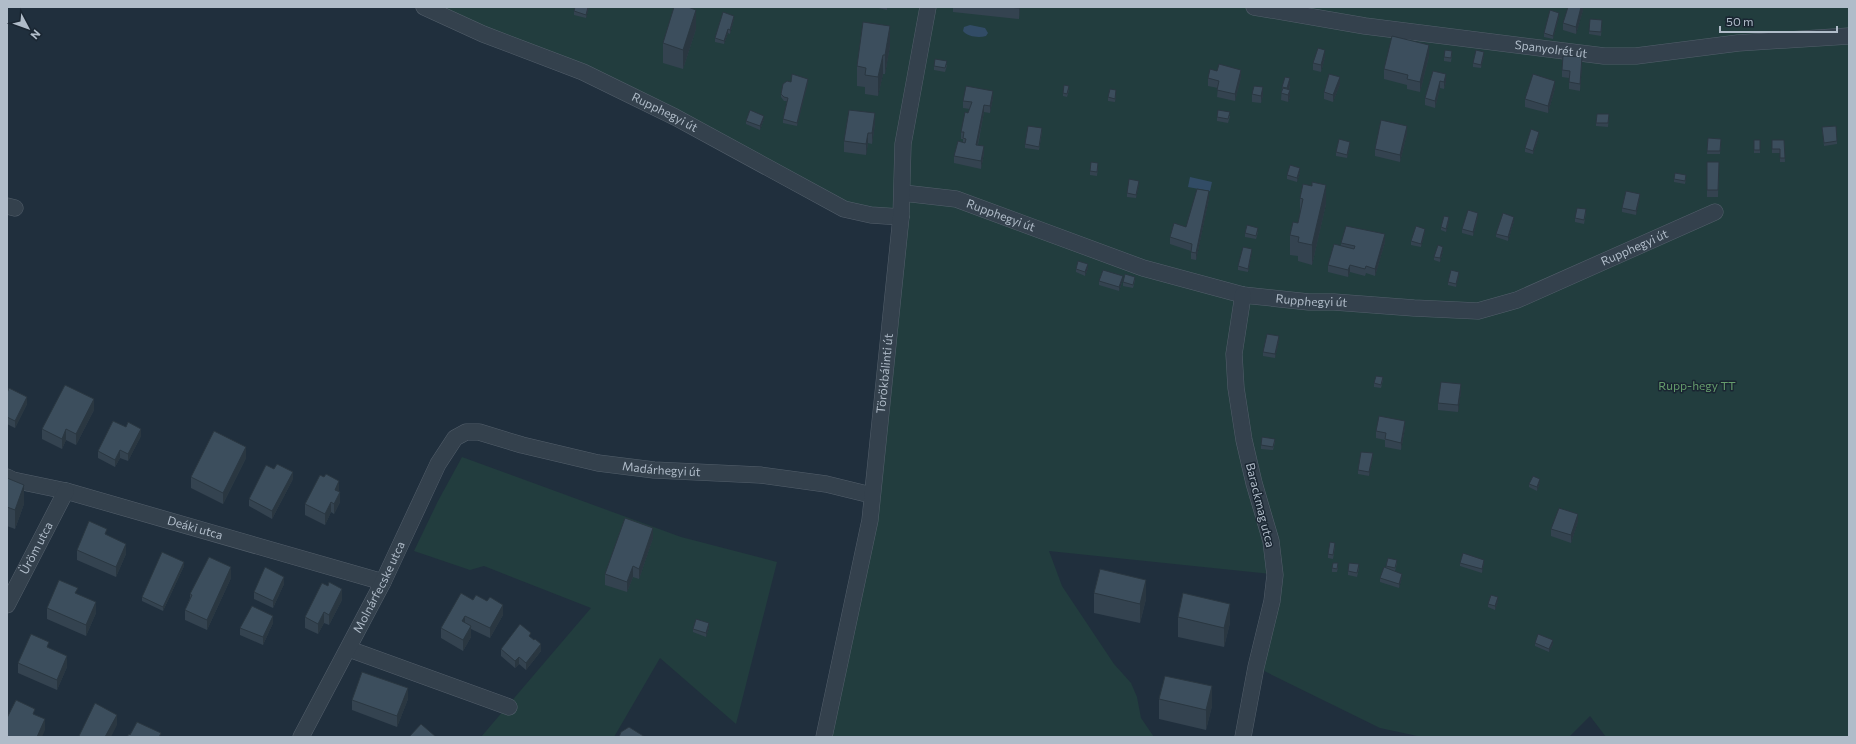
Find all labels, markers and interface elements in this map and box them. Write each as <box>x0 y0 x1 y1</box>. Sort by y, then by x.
north arrow <box>8 8 48 48</box>
scale bar <box>1720 8 1837 34</box>
text: 50 m <box>1726 14 1754 28</box>
text: N <box>28 28 44 42</box>
street label: Spanyolrét út <box>1514 37 1588 60</box>
street label: Rupphegyi út <box>630 89 701 134</box>
street label: Rupphegyi út <box>965 196 1037 234</box>
street label: Rupphegyi út <box>1598 226 1670 268</box>
street label: Rupphegyi út <box>1275 291 1348 309</box>
street label: Törökbálinti út <box>873 333 895 414</box>
park label: Rupp-hegy TT <box>1658 378 1736 392</box>
street label: Madárhegyi út <box>622 458 701 478</box>
street label: Barackmag utca <box>1244 461 1278 549</box>
street label: Deáki utca <box>166 512 225 542</box>
street label: Üröm utca <box>16 519 55 576</box>
street label: Molnárfecske utca <box>349 539 407 635</box>

